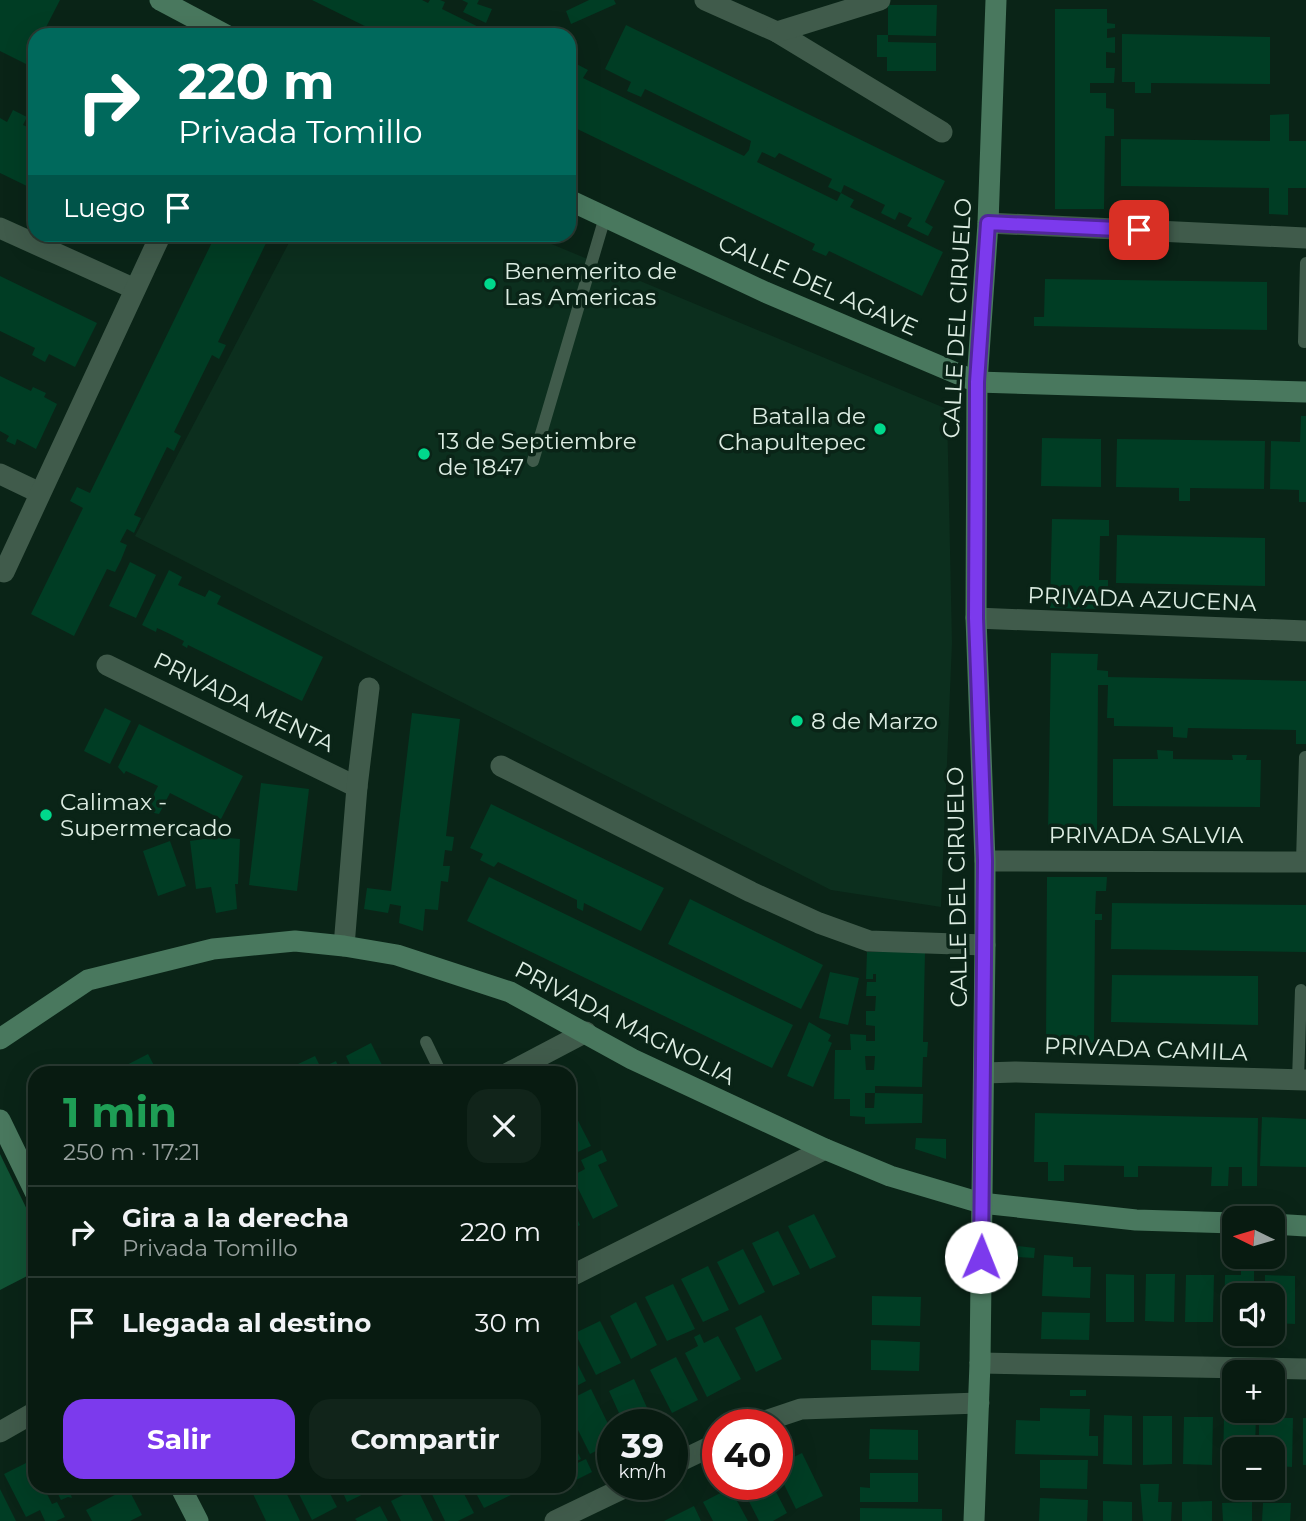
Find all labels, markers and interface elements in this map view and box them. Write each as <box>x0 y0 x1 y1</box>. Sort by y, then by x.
text: 220 m <box>178 52 334 111</box>
icon: right <box>63 56 154 147</box>
text: Privada Tomillo <box>178 112 423 151</box>
icon: arrive <box>159 189 197 227</box>
text: Luego <box>63 192 145 224</box>
street label: CALLE DEL CIRUELO <box>937 197 977 439</box>
pin <box>1109 200 1169 260</box>
icon: arrive <box>1120 211 1158 249</box>
street label: CALLE DEL AGAVE <box>714 228 922 342</box>
place label: Benemerito de Las Americas <box>504 257 677 311</box>
marker: Benemerito de Las Americas <box>482 276 498 292</box>
place label: Batalla de Chapultepec <box>718 402 866 456</box>
marker: Batalla de Chapultepec <box>872 421 888 437</box>
place label: 13 de Septiembre de 1847 <box>438 427 637 481</box>
marker: 13 de Septiembre de 1847 <box>416 446 432 462</box>
street label: PRIVADA AZUCENA <box>1027 581 1257 617</box>
street label: PRIVADA MENTA <box>149 646 339 758</box>
place label: 8 de Marzo <box>811 707 938 735</box>
marker: 8 de Marzo <box>789 713 805 729</box>
street label: CALLE DEL CIRUELO <box>941 766 973 1008</box>
place label: Calimax - Supermercado <box>60 788 232 842</box>
marker: Calimax - Supermercado <box>38 807 54 823</box>
street label: PRIVADA SALVIA <box>1049 821 1244 849</box>
street label: PRIVADA MAGNOLIA <box>510 955 740 1091</box>
street label: PRIVADA CAMILA <box>1044 1031 1249 1067</box>
text: 1 min <box>63 1086 177 1138</box>
button: close <box>467 1089 541 1163</box>
text: 250 m · 17:21 <box>63 1138 200 1166</box>
text: Gira a la derecha <box>122 1202 349 1234</box>
north arrow <box>1222 1206 1284 1269</box>
map controls <box>1222 1206 1285 1500</box>
icon: right <box>63 1213 101 1251</box>
text: 220 m <box>460 1216 541 1248</box>
position arrow <box>944 1220 1018 1294</box>
text: Privada Tomillo <box>122 1234 298 1262</box>
button: sound <box>1222 1283 1285 1346</box>
icon: arrive <box>63 1304 101 1342</box>
text: Llegada al destino <box>122 1307 371 1339</box>
text: 30 m <box>475 1307 541 1339</box>
button: + <box>1222 1360 1285 1423</box>
button: Salir <box>63 1399 295 1479</box>
button: Compartir <box>309 1399 541 1479</box>
speed limit sign: 40 <box>702 1409 793 1500</box>
text: 39 <box>621 1424 664 1467</box>
button: − <box>1222 1437 1285 1500</box>
text: km/h <box>618 1461 667 1483</box>

